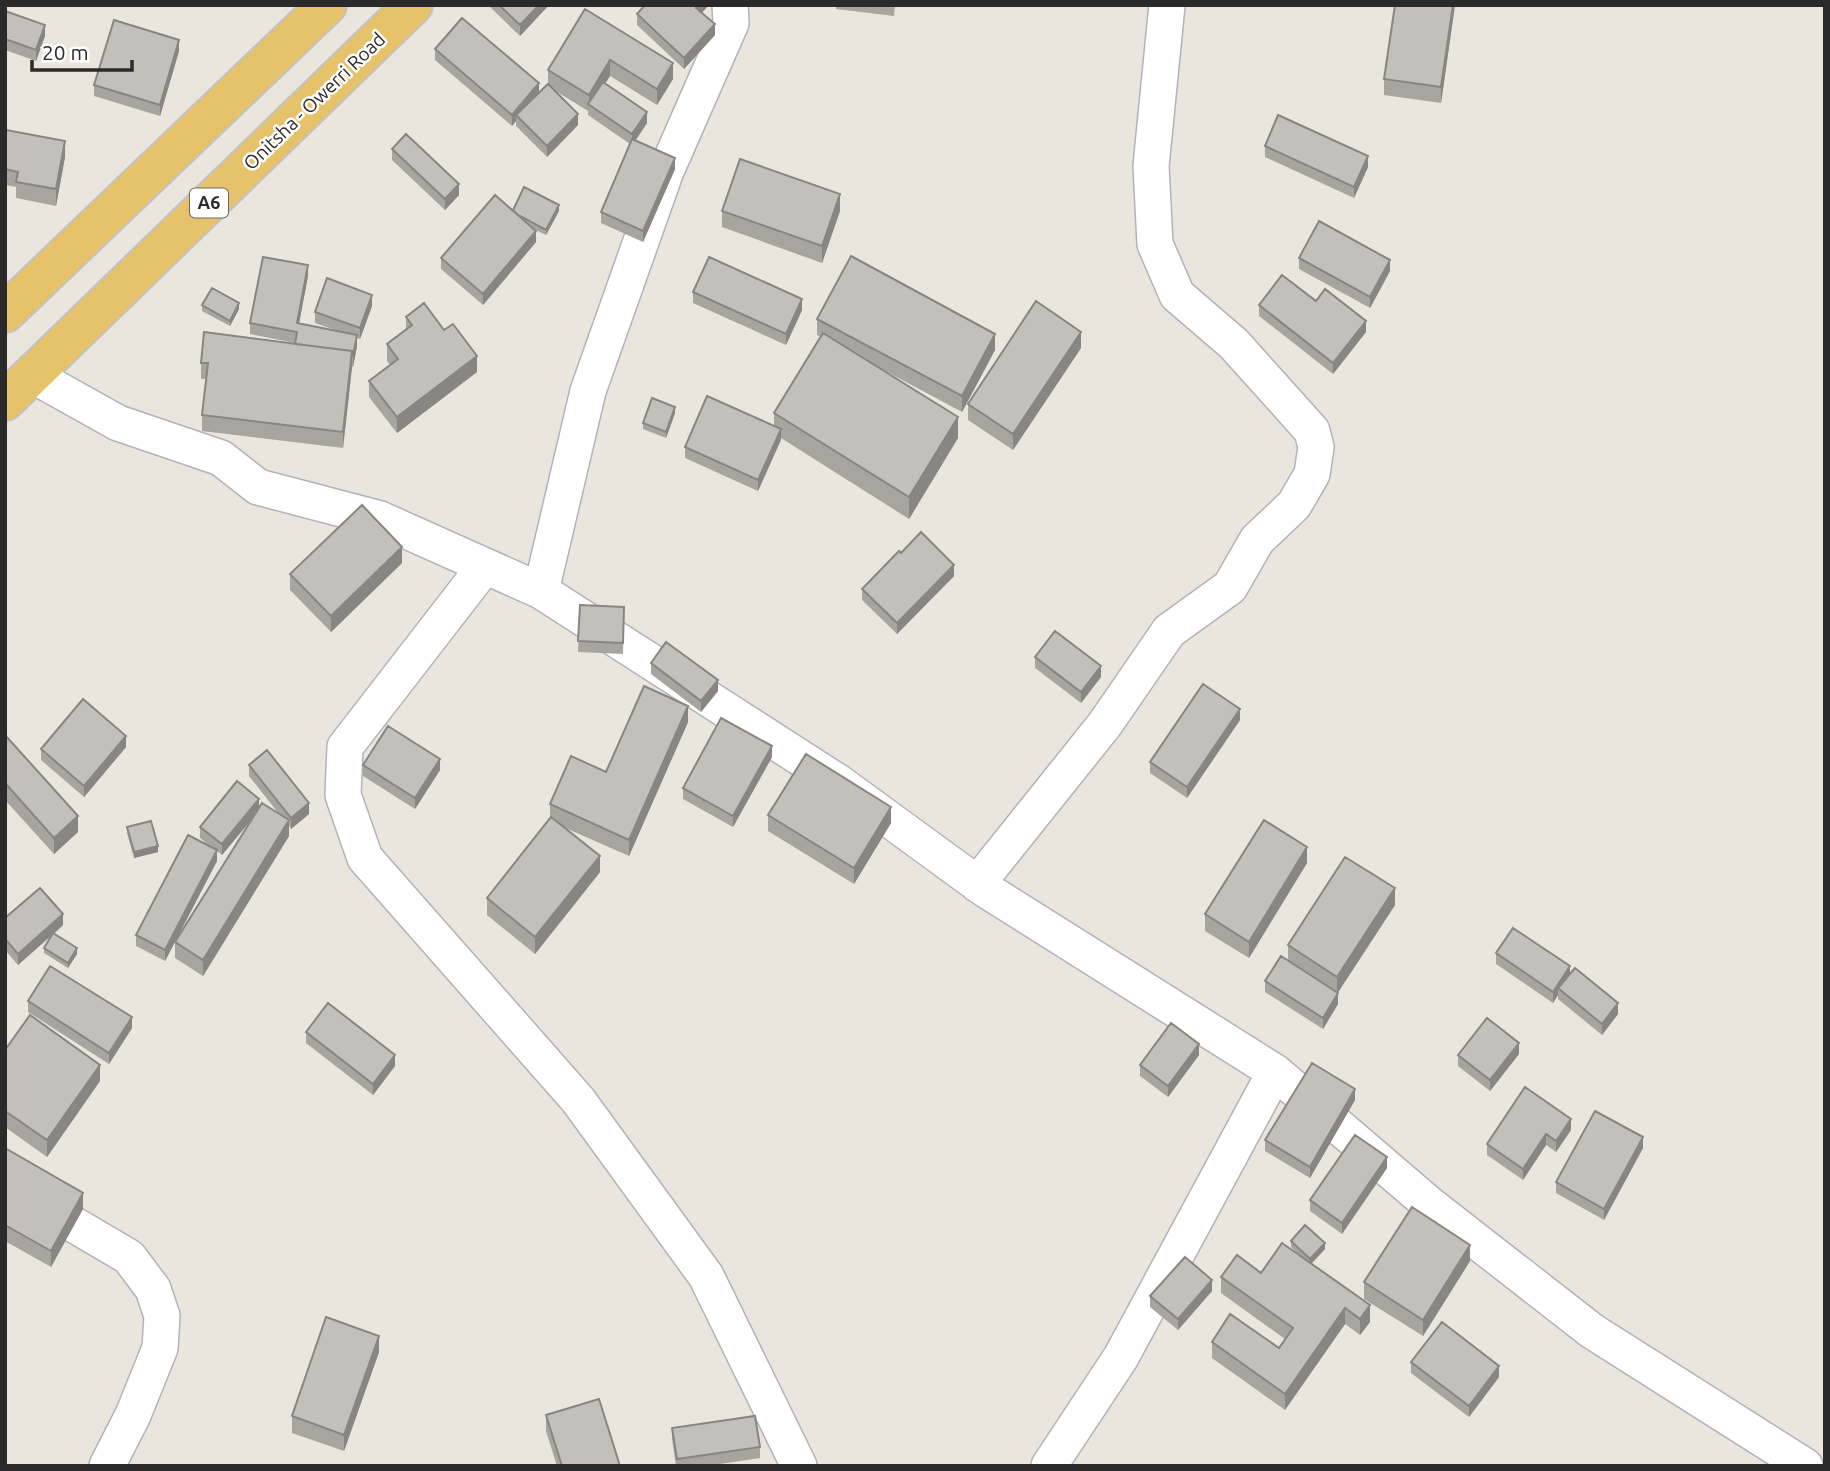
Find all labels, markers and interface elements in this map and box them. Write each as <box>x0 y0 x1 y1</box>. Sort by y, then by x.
scale bar <box>32 28 131 72</box>
street label: Onitsha - Owerri Road <box>239 28 389 174</box>
text: 20 m <box>42 40 89 64</box>
road number: A6 <box>190 188 228 218</box>

